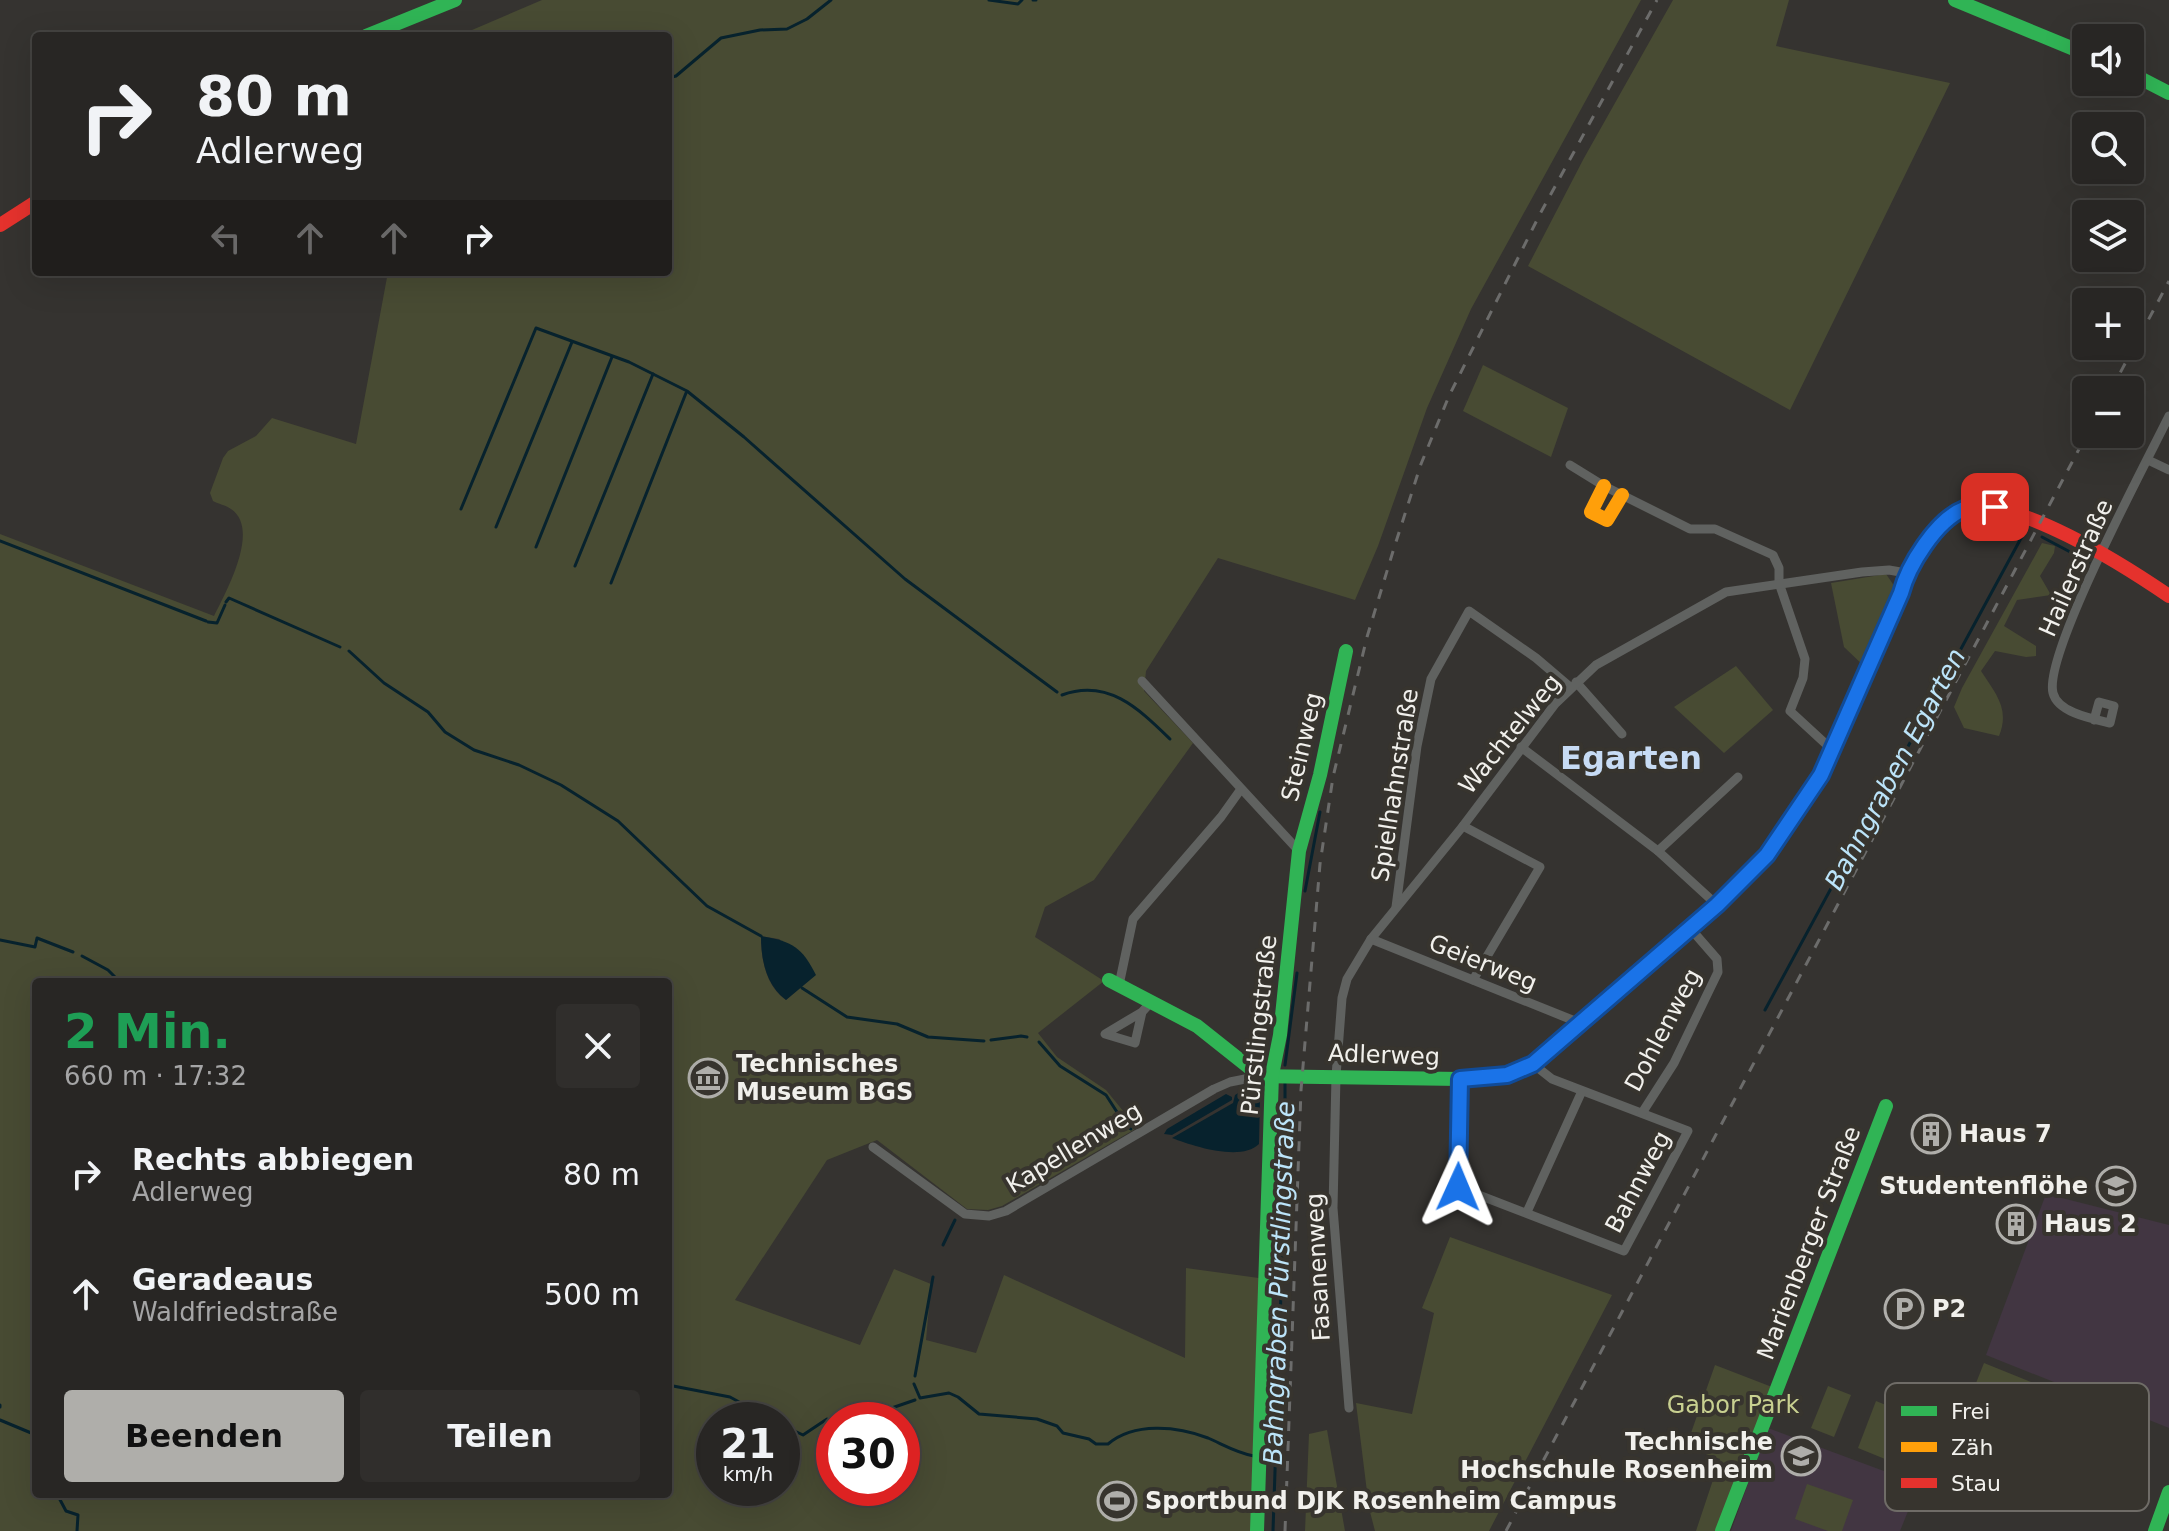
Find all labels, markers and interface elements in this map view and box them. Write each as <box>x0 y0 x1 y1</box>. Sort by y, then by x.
map controls <box>2072 24 2144 448</box>
button: sound <box>2072 24 2144 96</box>
text: 80 m <box>196 63 352 128</box>
icon: right <box>64 64 168 168</box>
button: search <box>2072 112 2144 184</box>
text: Adlerweg <box>196 130 364 171</box>
button: layers <box>2072 200 2144 272</box>
icon: left <box>204 216 248 260</box>
icon: ahead <box>288 216 332 260</box>
icon: ahead <box>372 216 416 260</box>
icon: right <box>456 216 500 260</box>
button: + <box>2072 288 2144 360</box>
button: − <box>2072 376 2144 448</box>
pin <box>1961 473 2029 541</box>
icon: arrive <box>1973 485 2017 529</box>
street label: Hailerstraße <box>2033 495 2119 641</box>
water label: Bahngraben Egarten <box>1819 643 1971 895</box>
street label: Wachtelweg <box>1453 669 1567 799</box>
street label: Spielhahnstraße <box>1366 686 1424 884</box>
street label: Steinweg <box>1276 690 1328 804</box>
district label: Egarten <box>1560 739 1702 777</box>
street label: Geierweg <box>1425 929 1541 997</box>
street label: Pürstlingstraße <box>1236 933 1282 1117</box>
street label: Dohlenweg <box>1619 964 1707 1096</box>
text: 2 Min. <box>64 1003 231 1059</box>
button: close <box>556 1004 640 1088</box>
street label: Adlerweg <box>1327 1039 1441 1071</box>
place label: Technisches Museum BGS <box>736 1050 913 1106</box>
museum icon: Technisches Museum BGS <box>687 1057 729 1099</box>
text: 660 m · 17:32 <box>64 1061 247 1091</box>
street label: Kapellenweg <box>1001 1097 1147 1199</box>
water label: Bahngraben Pürstlingstraße <box>1258 1101 1300 1465</box>
building icon: Haus 7 <box>1910 1113 1952 1155</box>
place label: Haus 7 <box>1959 1120 2052 1148</box>
street label: Marienberger Straße <box>1751 1122 1867 1364</box>
street label: Bahnweg <box>1600 1126 1676 1238</box>
text: Rechts abbiegen <box>132 1142 414 1177</box>
position arrow <box>1416 1145 1500 1229</box>
icon: right <box>64 1152 108 1196</box>
text: 80 m <box>563 1157 640 1192</box>
school or university icon: Studentenflöhe <box>2095 1165 2137 1207</box>
place label: Studentenflöhe <box>1879 1172 2088 1200</box>
text: Adlerweg <box>132 1177 254 1207</box>
street label: Fasanenweg <box>1300 1192 1336 1342</box>
building icon: Haus 2 <box>1995 1203 2037 1245</box>
place label: Haus 2 <box>2044 1210 2137 1238</box>
text: Geradeaus <box>132 1262 313 1297</box>
icon: ahead <box>64 1272 108 1316</box>
text: 500 m <box>544 1277 640 1312</box>
parking icon: P2 <box>1883 1288 1925 1330</box>
place label: P2 <box>1932 1295 1966 1323</box>
text: Waldfriedstraße <box>132 1297 338 1327</box>
legend <box>1885 1383 2149 1511</box>
button: Beenden <box>64 1390 344 1482</box>
button: Teilen <box>360 1390 640 1482</box>
park label: Gabor Park <box>1667 1391 1799 1419</box>
text: Frei <box>1951 1399 1990 1424</box>
speed limit sign: 30 <box>816 1402 920 1506</box>
text: 21 <box>720 1421 776 1467</box>
place label: Technische Hochschule Rosenheim <box>1460 1428 1773 1484</box>
school or university icon: Technische Hochschule Rosenheim <box>1780 1435 1822 1477</box>
text: Zäh <box>1951 1435 1994 1460</box>
text: km/h <box>723 1462 773 1486</box>
text: Stau <box>1951 1471 2001 1496</box>
sports icon: Sportbund DJK Rosenheim Campus <box>1096 1480 1138 1522</box>
place label: Sportbund DJK Rosenheim Campus <box>1145 1487 1617 1515</box>

